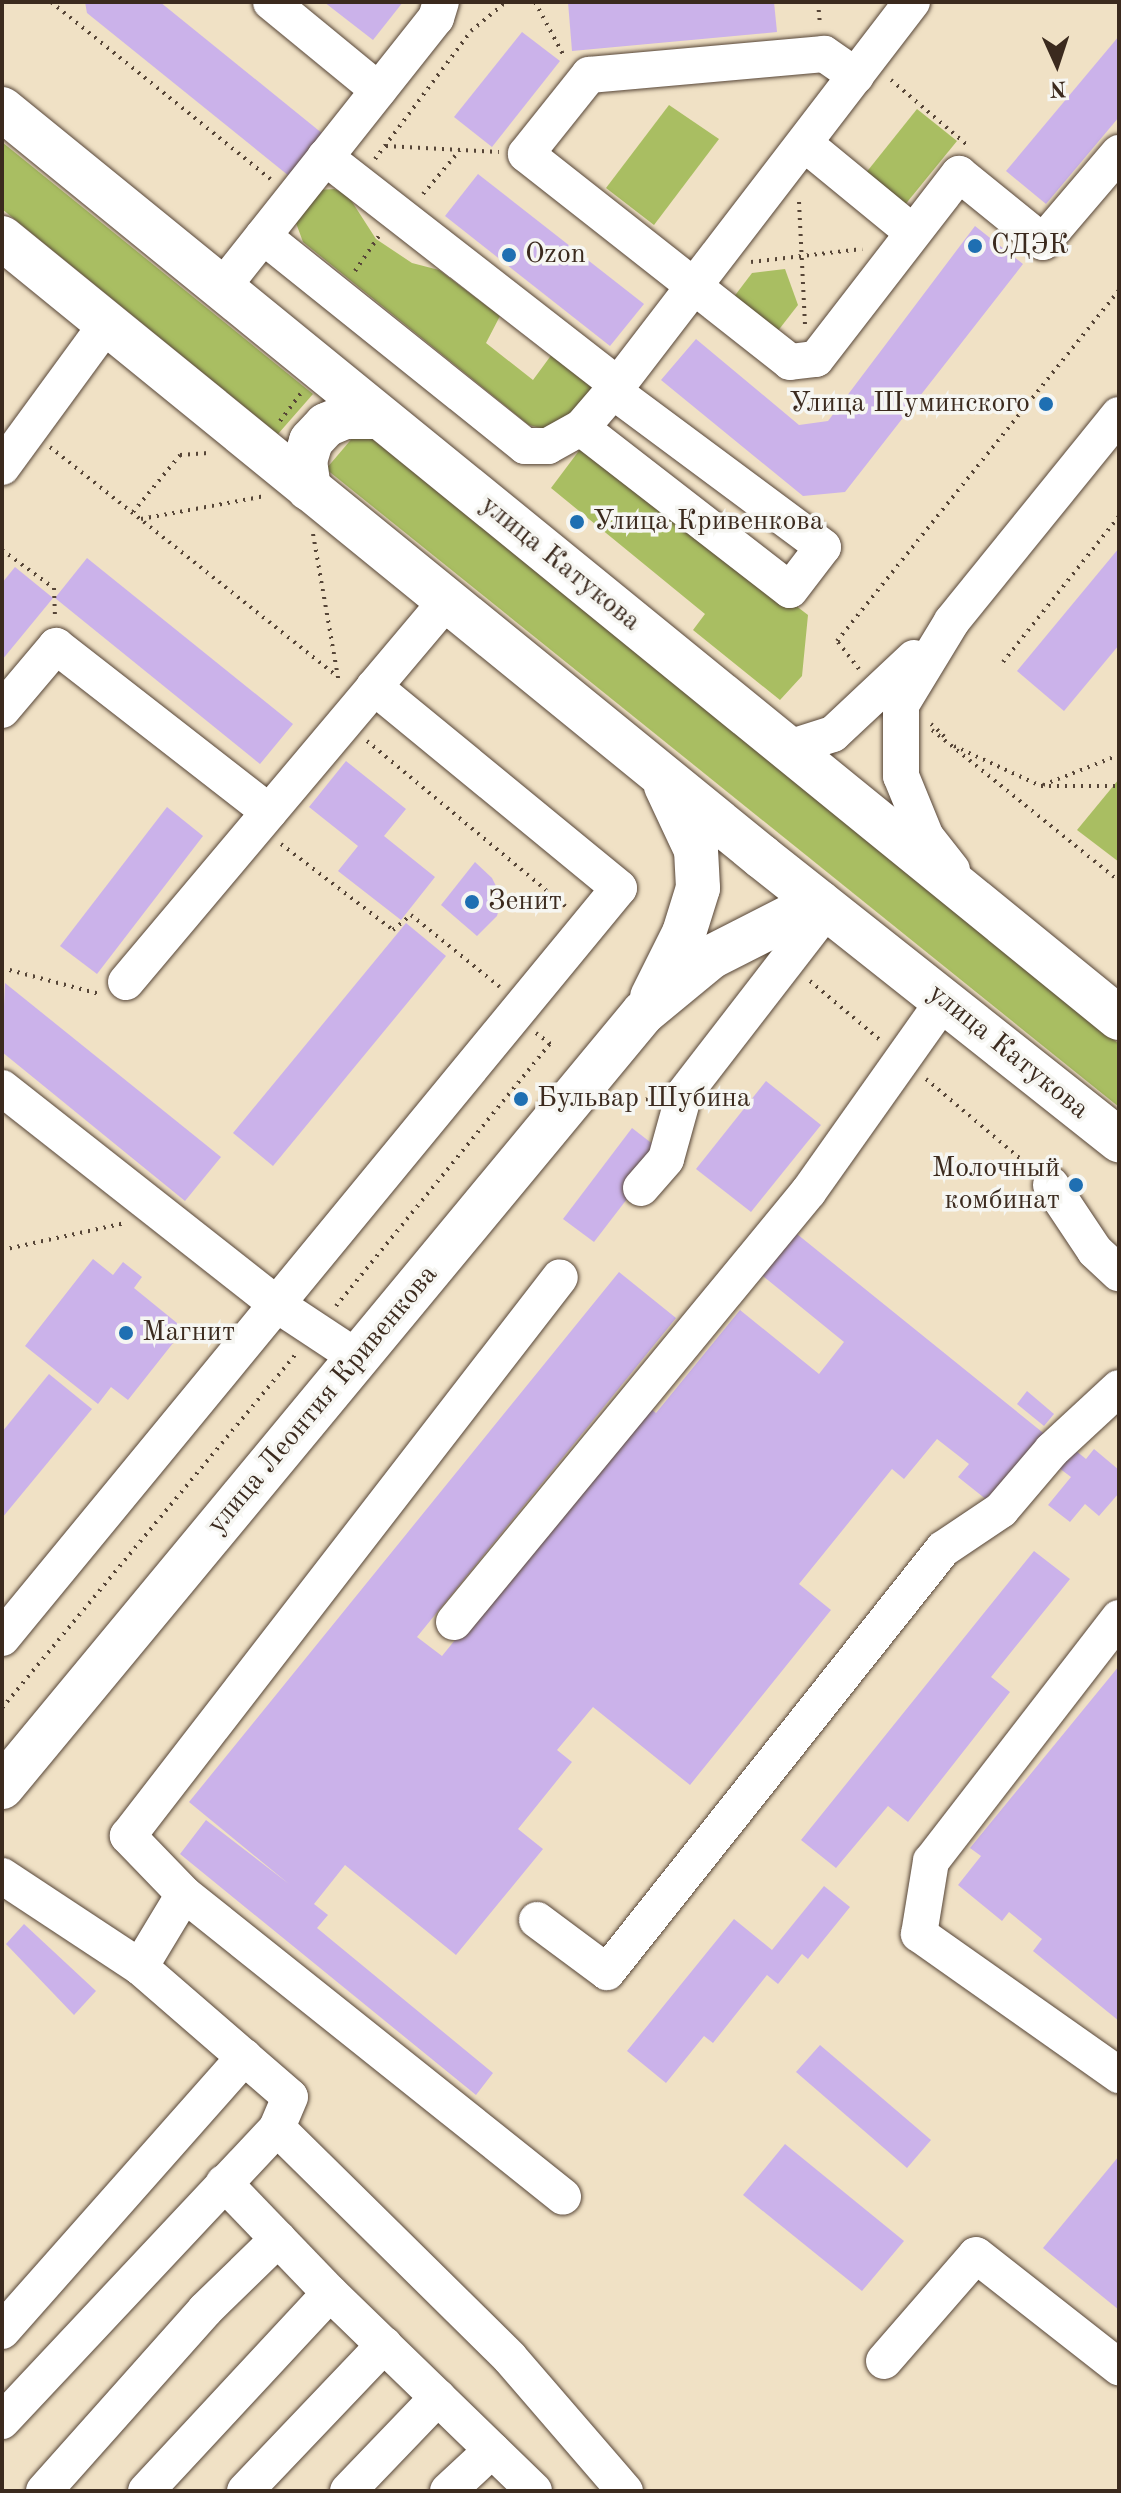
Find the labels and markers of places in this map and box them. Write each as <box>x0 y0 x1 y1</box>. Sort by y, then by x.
place label: СДЭК <box>991 229 1069 263</box>
marker: СДЭК <box>966 237 984 255</box>
place label: Ozon <box>525 238 586 272</box>
marker: Ozon <box>500 246 518 264</box>
place label: Улица Шуминского <box>789 387 1030 421</box>
marker: Улица Шуминского <box>1037 395 1055 413</box>
place label: Улица Кривенкова <box>593 505 824 539</box>
marker: Улица Кривенкова <box>568 513 586 531</box>
place label: Зенит <box>488 885 562 919</box>
marker: Зенит <box>463 893 481 911</box>
place label: Бульвар Шубина <box>537 1082 751 1116</box>
marker: Бульвар Шубина <box>512 1090 530 1108</box>
place label: Молочный комбинат <box>932 1152 1060 1218</box>
marker: Молочный комбинат <box>1067 1176 1085 1194</box>
place label: Магнит <box>142 1316 235 1350</box>
marker: Магнит <box>117 1324 135 1342</box>

